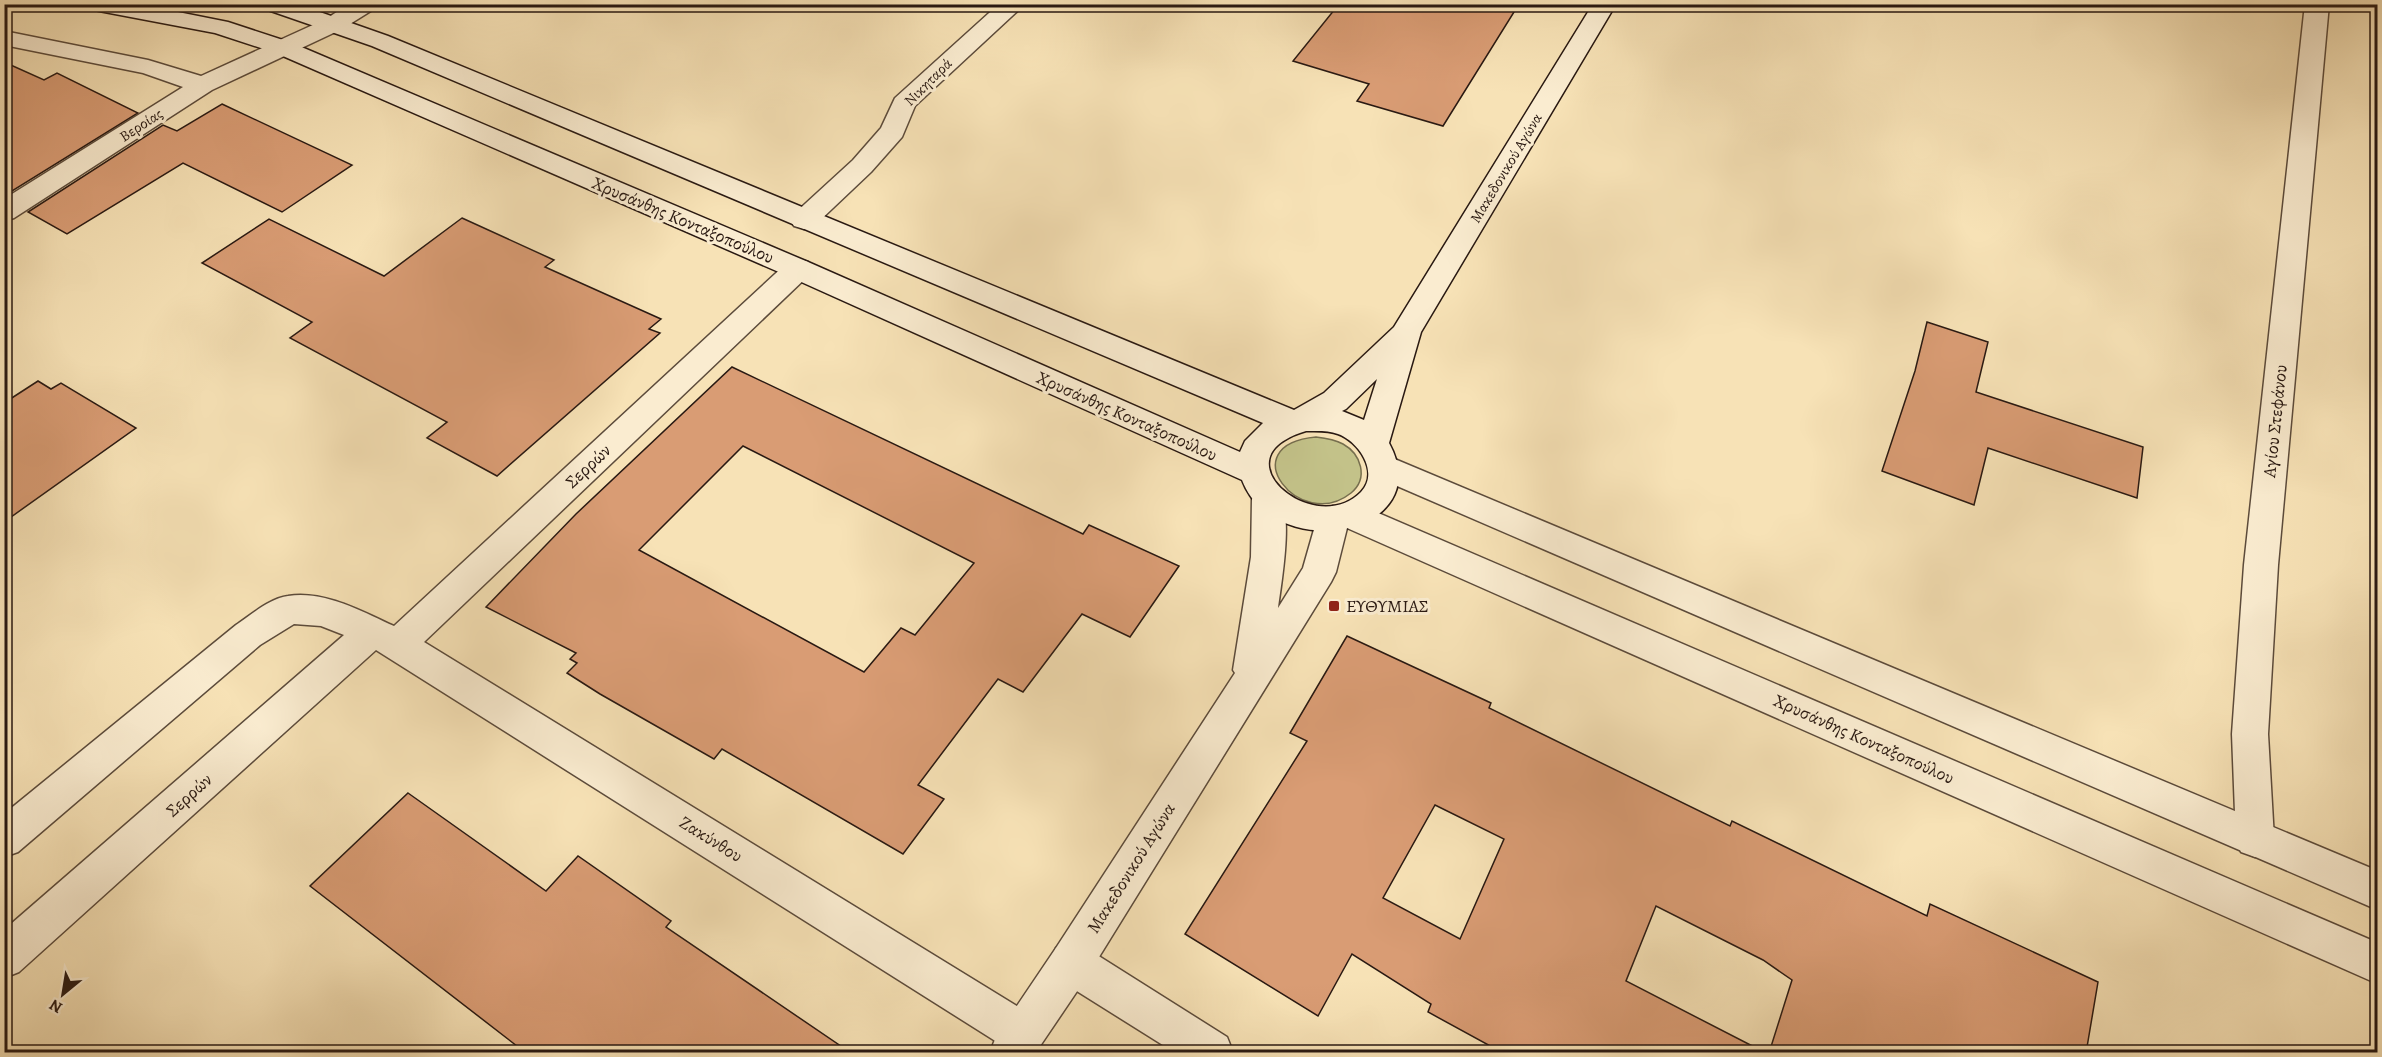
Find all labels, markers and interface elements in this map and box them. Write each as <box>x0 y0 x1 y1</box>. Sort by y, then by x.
street label: Νικηταρά <box>900 54 956 110</box>
street label: Βεροίας <box>116 104 166 146</box>
street label: Μακεδονικού Αγώνα <box>1465 109 1547 227</box>
street label: Χρυσάνθης Κονταξοπούλου <box>588 171 778 269</box>
street label: Αγίου Στεφάνου <box>2257 363 2293 480</box>
street label: Χρυσάνθης Κονταξοπούλου <box>1033 365 1221 467</box>
street label: Σερρών <box>560 439 616 493</box>
place label: ΕΥΘΥΜΙΑΣ <box>1346 594 1429 618</box>
marker: ΕΥΘΥΜΙΑΣ <box>1327 599 1341 613</box>
street label: Χρυσάνθης Κονταξοπούλου <box>1770 688 1958 790</box>
street label: Σερρών <box>161 768 217 822</box>
street label: Μακεδονικού Αγώνα <box>1081 798 1181 938</box>
street label: Ζακύνθου <box>675 810 747 868</box>
north arrow <box>33 964 93 1024</box>
text: N <box>45 994 67 1019</box>

